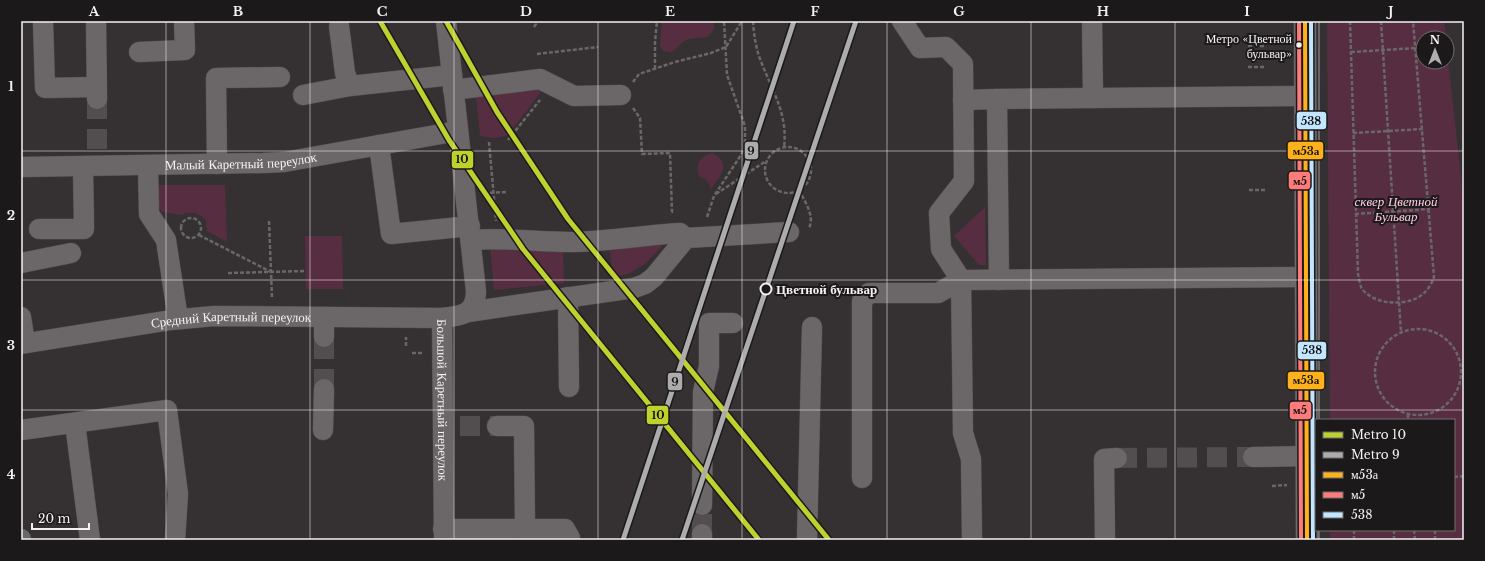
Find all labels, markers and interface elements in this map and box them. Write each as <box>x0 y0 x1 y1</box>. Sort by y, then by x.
text: A <box>88 3 100 20</box>
text: B <box>233 3 243 20</box>
text: C <box>377 3 388 20</box>
text: D <box>520 3 532 20</box>
text: E <box>665 3 675 20</box>
text: F <box>811 3 820 20</box>
text: G <box>953 3 965 20</box>
text: H <box>1097 3 1109 20</box>
text: I <box>1244 3 1250 20</box>
text: J <box>1385 3 1394 20</box>
north arrow <box>1415 30 1455 70</box>
place label: Метро «Цветной бульвар» <box>1206 31 1293 61</box>
text: N <box>1430 33 1441 47</box>
marker: Метро «Цветной бульвар» <box>1294 40 1304 50</box>
text: 1 <box>8 78 14 95</box>
line badge: 538 <box>1296 111 1327 130</box>
text: 538 <box>1301 114 1321 128</box>
line badge: 9 <box>744 141 759 160</box>
line badge: м53а <box>1287 141 1324 160</box>
text: 9 <box>747 144 755 158</box>
text: м53а <box>1293 144 1320 158</box>
street label: Малый Каретный переулок <box>165 148 319 173</box>
line badge: 10 <box>451 150 474 169</box>
text: 10 <box>455 152 469 166</box>
line badge: м5 <box>1288 171 1311 190</box>
text: м5 <box>1293 174 1307 188</box>
park label: сквер Цветной Бульвар <box>1355 193 1438 225</box>
text: 2 <box>7 207 15 224</box>
place label: Цветной бульвар <box>776 281 877 298</box>
marker: Цветной бульвар <box>759 282 773 296</box>
street label: Средний Каретный переулок <box>150 307 312 332</box>
street label: Большой Каретный переулок <box>434 319 452 482</box>
text: 3 <box>7 337 15 354</box>
line badge: 538 <box>1297 341 1327 360</box>
text: 538 <box>1302 343 1322 357</box>
line badge: м53а <box>1287 371 1325 390</box>
line badge: 9 <box>667 372 683 391</box>
text: м53а <box>1293 373 1320 387</box>
text: 9 <box>671 375 679 389</box>
line badge: м5 <box>1289 401 1312 420</box>
text: м5 <box>1293 403 1307 417</box>
line badge: 10 <box>646 405 669 425</box>
text: 10 <box>651 408 665 422</box>
legend <box>1315 419 1455 531</box>
text: Metro 10 <box>1351 427 1406 442</box>
text: Metro 9 <box>1351 447 1400 462</box>
text: 4 <box>7 466 16 483</box>
text: м53а <box>1351 467 1379 482</box>
text: м5 <box>1351 487 1366 502</box>
scale bar <box>32 505 89 531</box>
text: 538 <box>1351 507 1372 522</box>
text: 20 m <box>38 511 70 526</box>

